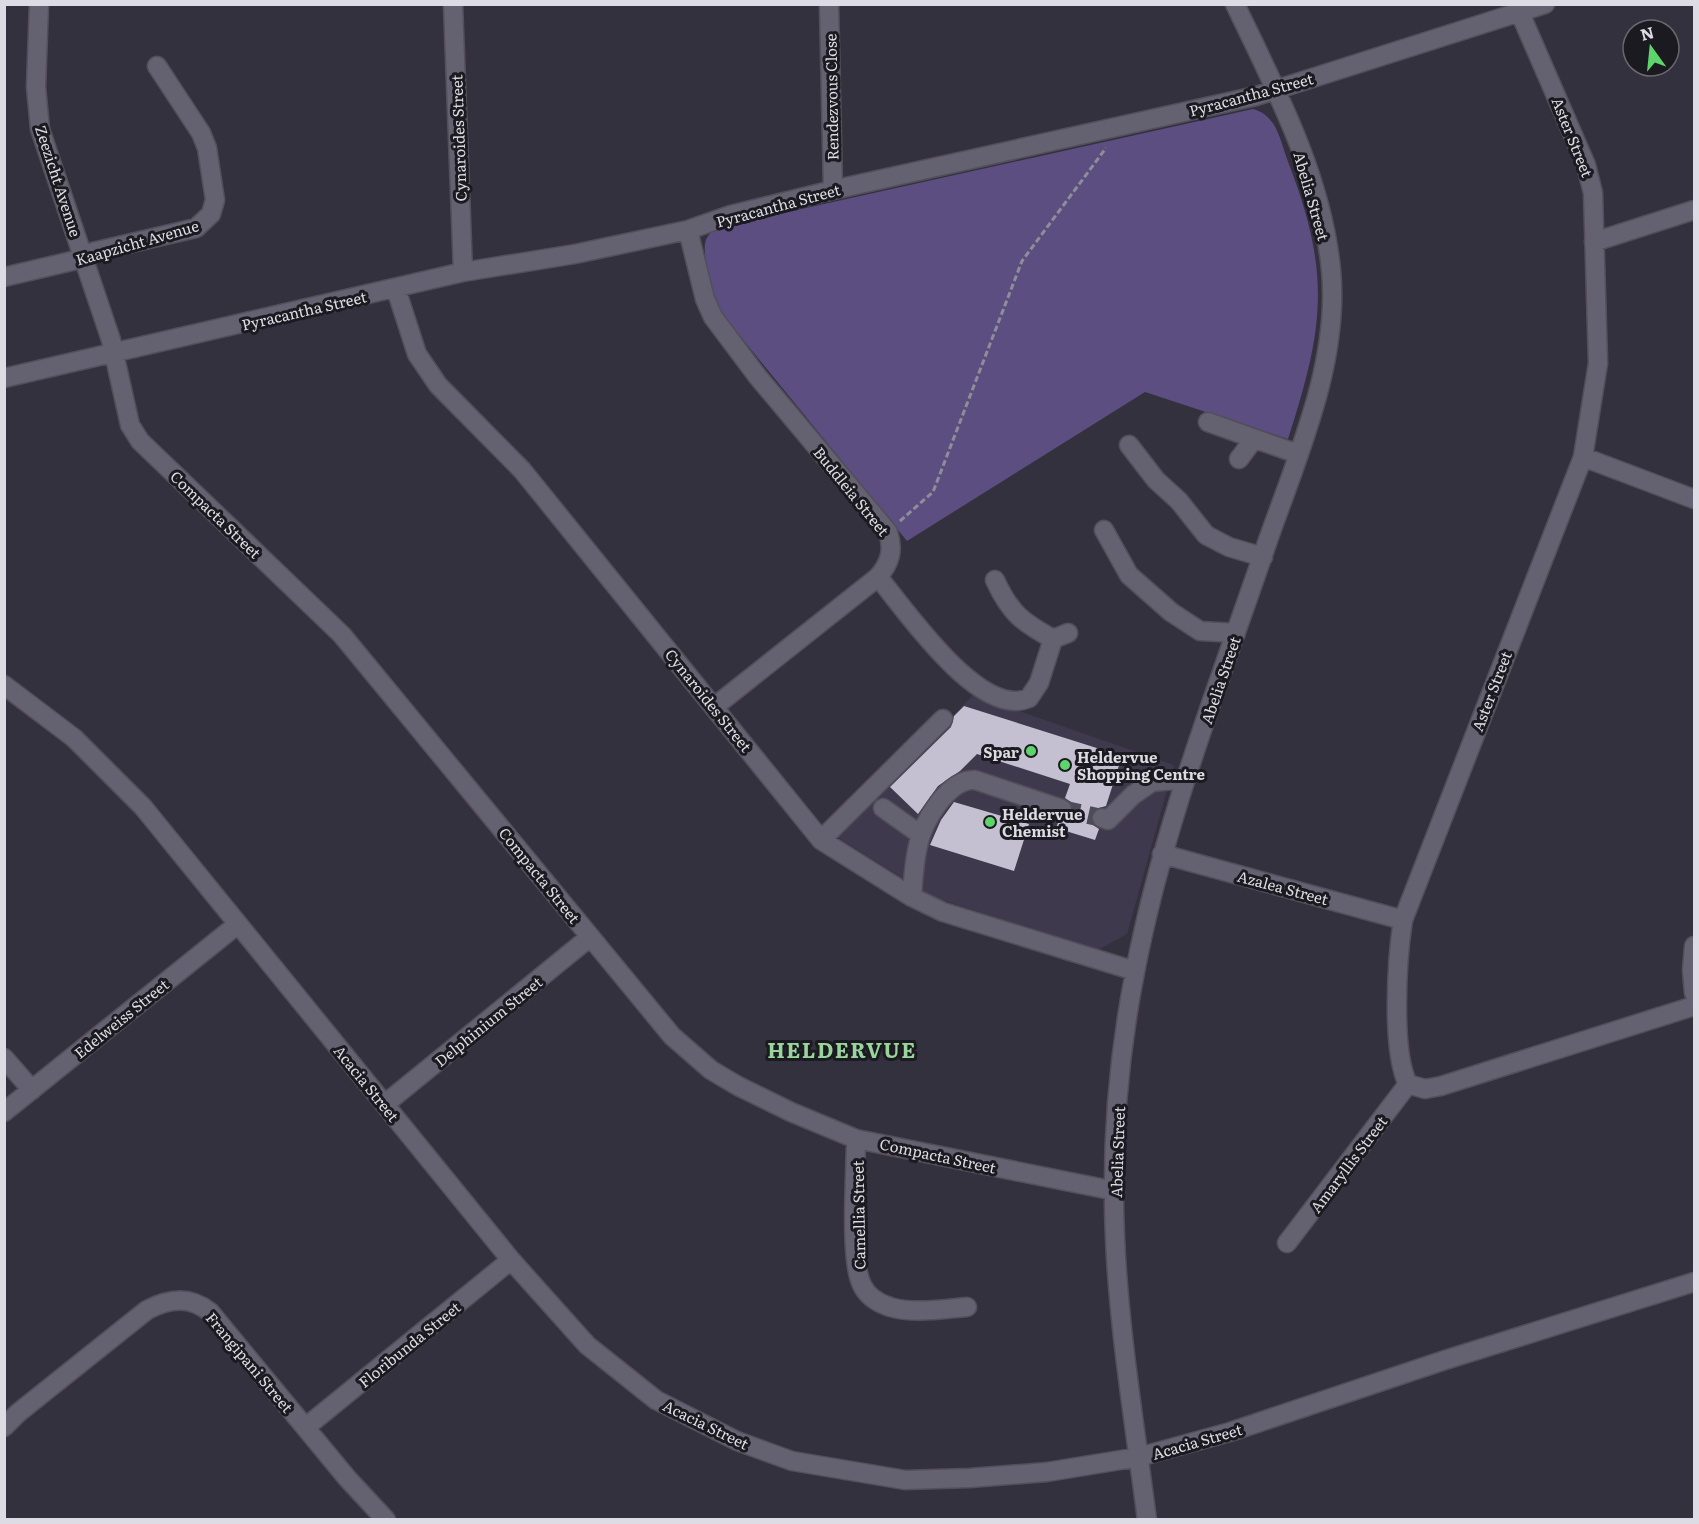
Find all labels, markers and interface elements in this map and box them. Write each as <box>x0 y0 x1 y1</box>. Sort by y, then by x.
north arrow <box>1621 18 1681 78</box>
text: N <box>1637 19 1656 46</box>
street label: Rendezvous Close <box>818 33 844 161</box>
street label: Pyracantha Street <box>1186 66 1316 122</box>
street label: Cynaroides Street <box>444 74 472 202</box>
street label: Aster Street <box>1547 94 1599 180</box>
street label: Zeezicht Avenue <box>30 122 88 240</box>
street label: Abelia Street <box>1288 149 1336 243</box>
street label: Pyracantha Street <box>713 177 843 233</box>
street label: Kaapzicht Avenue <box>73 213 201 271</box>
street label: Pyracantha Street <box>239 284 369 336</box>
street label: Buddleia Street <box>809 441 895 541</box>
street label: Compacta Street <box>166 465 266 563</box>
street label: Abelia Street <box>1194 633 1246 727</box>
street label: Cynaroides Street <box>660 643 758 757</box>
street label: Aster Street <box>1465 648 1517 734</box>
place label: Spar <box>983 740 1019 763</box>
marker: Spar <box>1024 744 1038 758</box>
place label: Heldervue Shopping Centre <box>1077 745 1205 785</box>
marker: Heldervue Shopping Centre <box>1058 758 1072 772</box>
place label: Heldervue Chemist <box>1002 802 1083 842</box>
marker: Heldervue Chemist <box>983 815 997 829</box>
street label: Compacta Street <box>494 822 586 928</box>
street label: Azalea Street <box>1235 864 1331 910</box>
street label: Delphinium Street <box>429 970 547 1072</box>
street label: Edelweiss Street <box>69 973 173 1063</box>
district label: HELDERVUE <box>767 1033 917 1064</box>
street label: Acacia Street <box>329 1040 405 1126</box>
street label: Abelia Street <box>1104 1106 1130 1198</box>
street label: Amaryllis Street <box>1304 1111 1392 1217</box>
street label: Compacta Street <box>878 1131 998 1179</box>
street label: Camellia Street <box>846 1160 870 1270</box>
street label: Floribunda Street <box>353 1295 465 1393</box>
street label: Frangipani Street <box>201 1307 299 1417</box>
street label: Acacia Street <box>659 1393 753 1455</box>
street label: Acacia Street <box>1149 1417 1245 1465</box>

